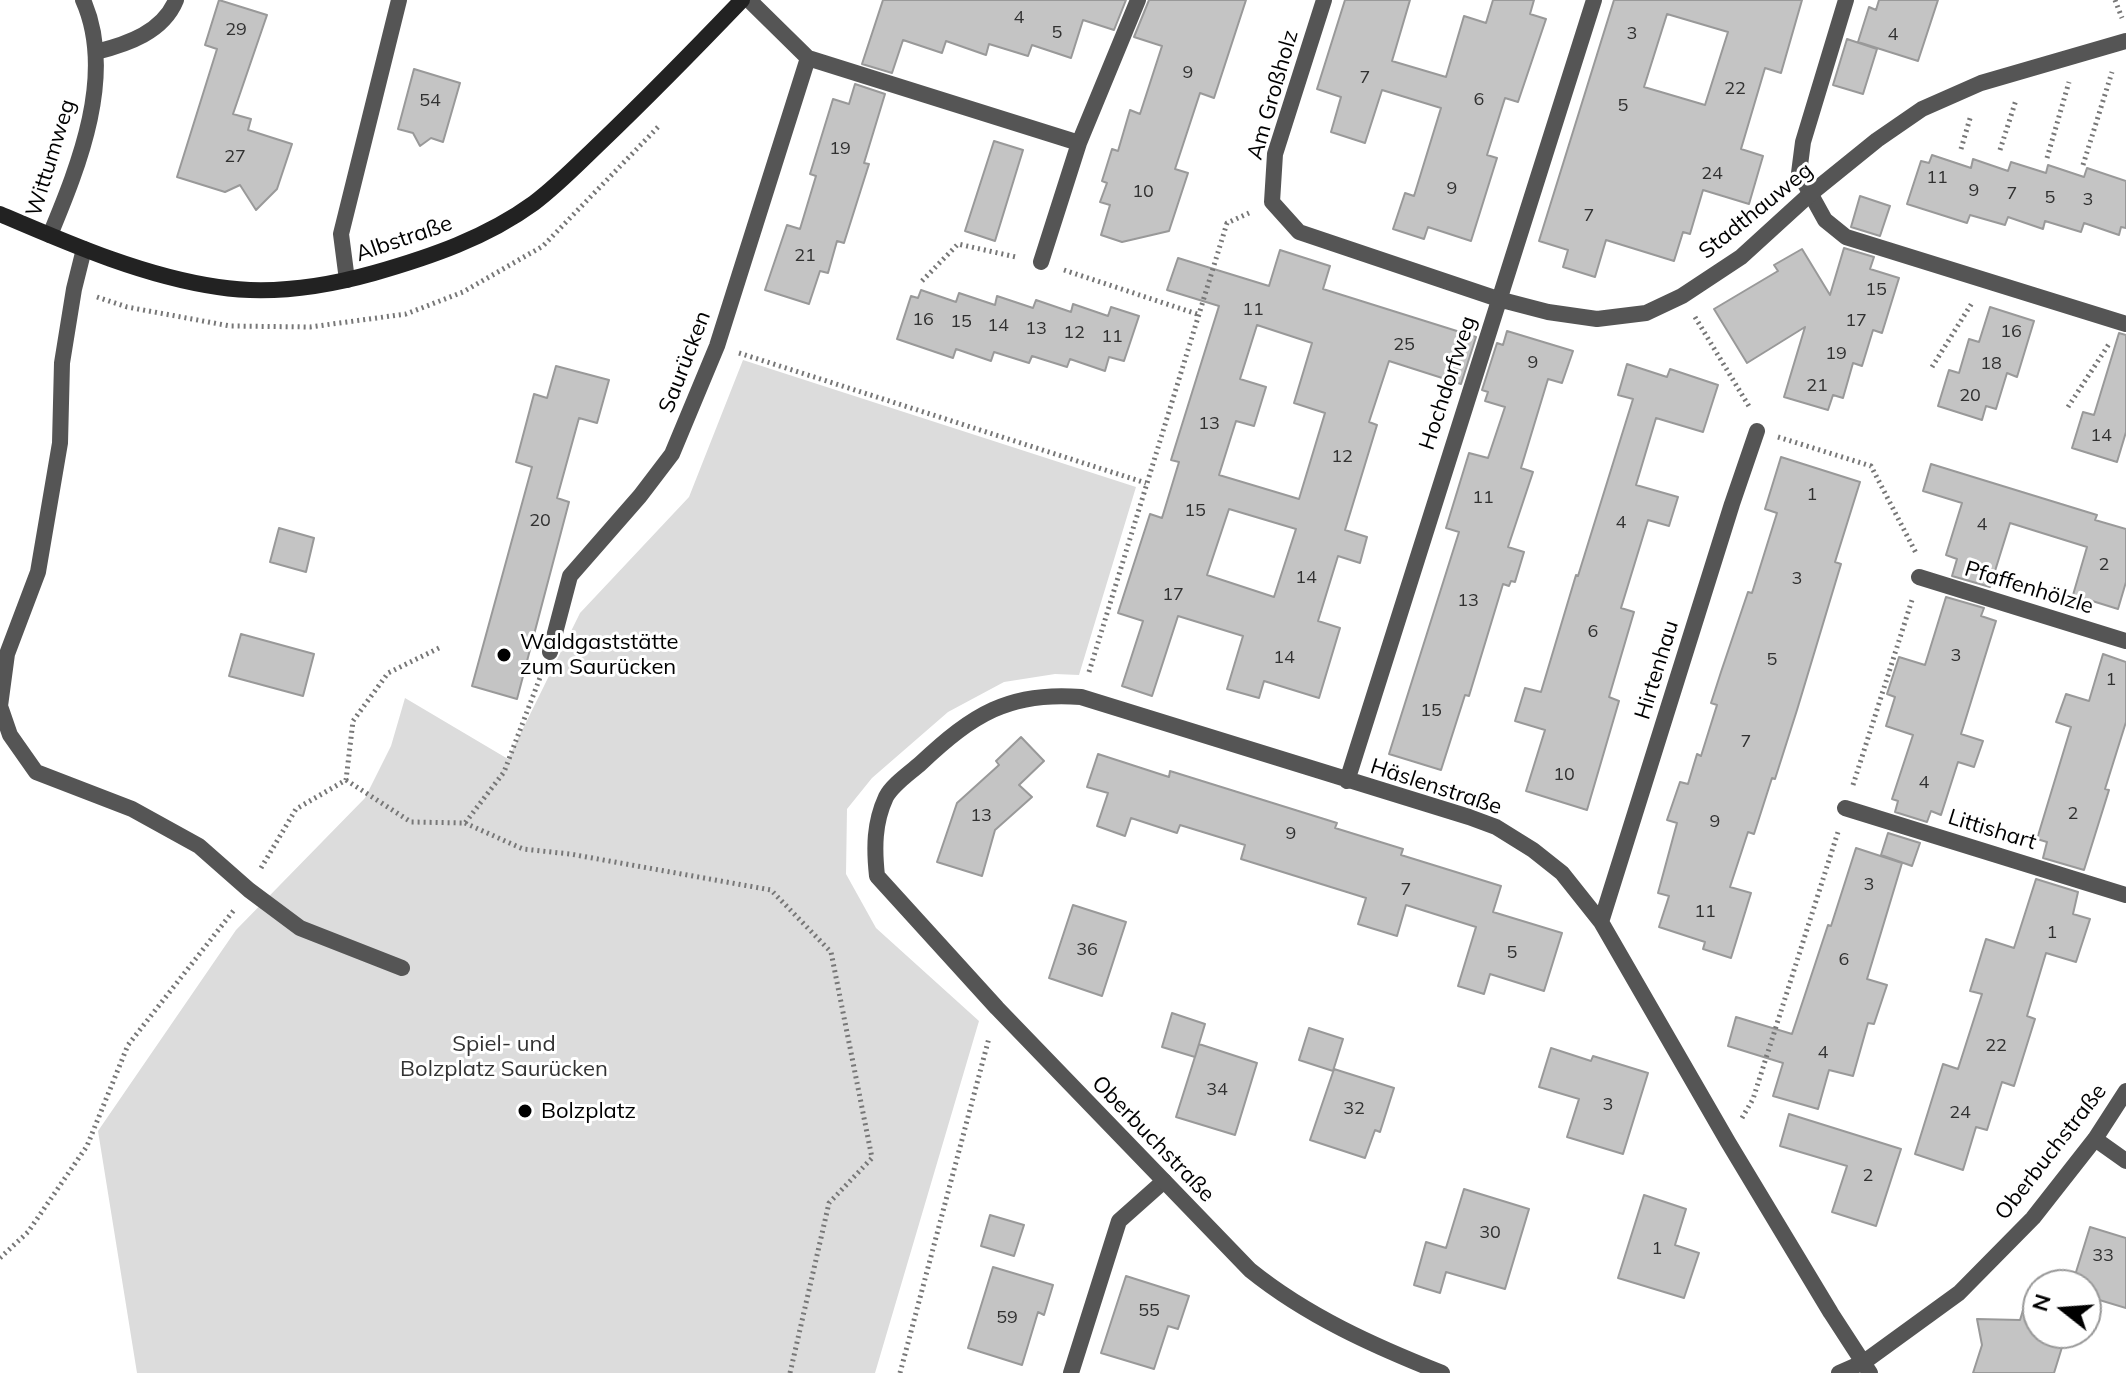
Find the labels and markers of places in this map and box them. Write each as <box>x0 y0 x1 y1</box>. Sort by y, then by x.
place label: Waldgaststätte zum Saurücken <box>520 629 678 680</box>
marker: Waldgaststätte zum Saurücken <box>495 646 513 664</box>
place label: Bolzplatz <box>541 1098 636 1124</box>
marker: Bolzplatz <box>516 1102 534 1120</box>

